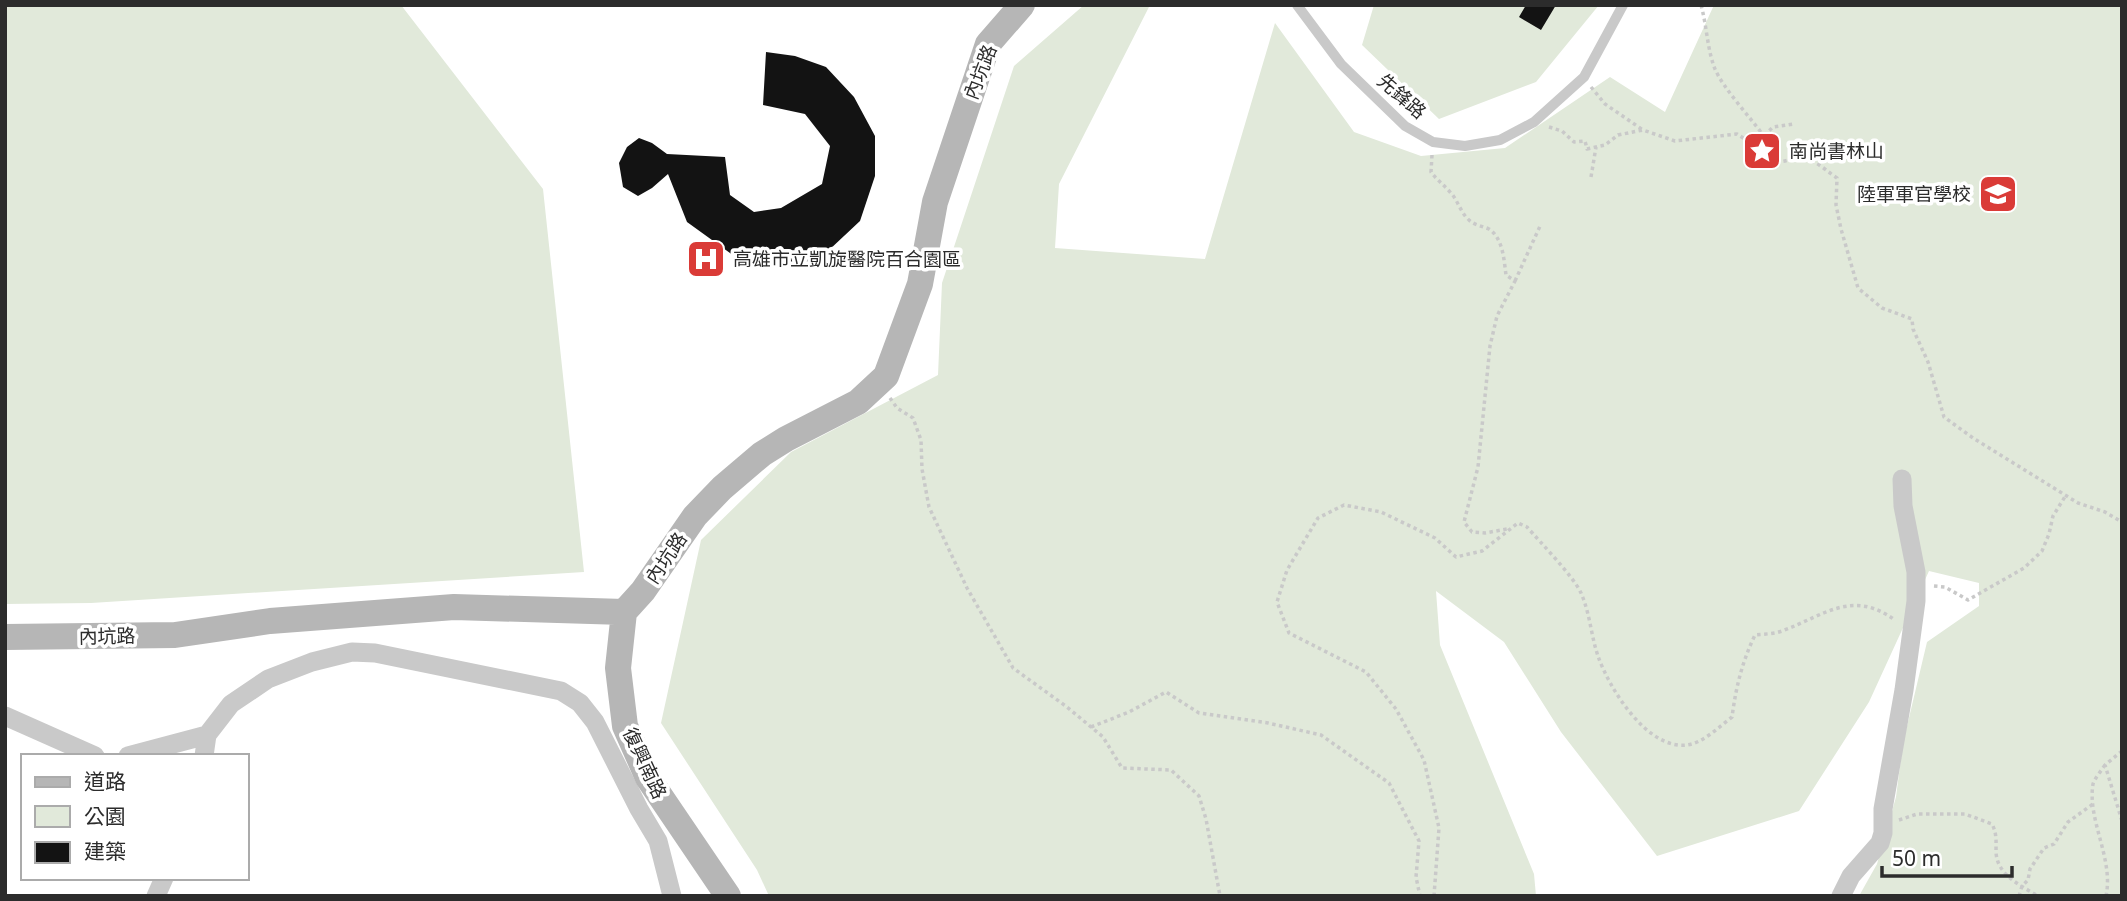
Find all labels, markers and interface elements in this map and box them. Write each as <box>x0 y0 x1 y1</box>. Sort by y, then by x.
street label: 內坑路 <box>958 41 1002 103</box>
street label: 先鋒路 <box>1372 67 1432 125</box>
place icon: 南尚書林山 <box>1741 130 1783 172</box>
place label: 南尚書林山 <box>1789 138 1884 164</box>
school or university icon: 陸軍軍官學校 <box>1977 173 2019 215</box>
place label: 陸軍軍官學校 <box>1857 181 1971 207</box>
hospital icon: 高雄市立凱旋醫院百合園區 <box>685 238 727 280</box>
place label: 高雄市立凱旋醫院百合園區 <box>733 246 961 272</box>
street label: 內坑路 <box>639 527 693 589</box>
street label: 內坑路 <box>78 623 136 649</box>
street label: 復興南路 <box>617 723 673 803</box>
legend <box>21 754 248 880</box>
text: 道路 <box>84 767 126 795</box>
text: 公園 <box>84 802 126 830</box>
scale bar <box>1882 834 2011 878</box>
text: 建築 <box>84 837 126 865</box>
text: 50 m <box>1892 844 1941 872</box>

